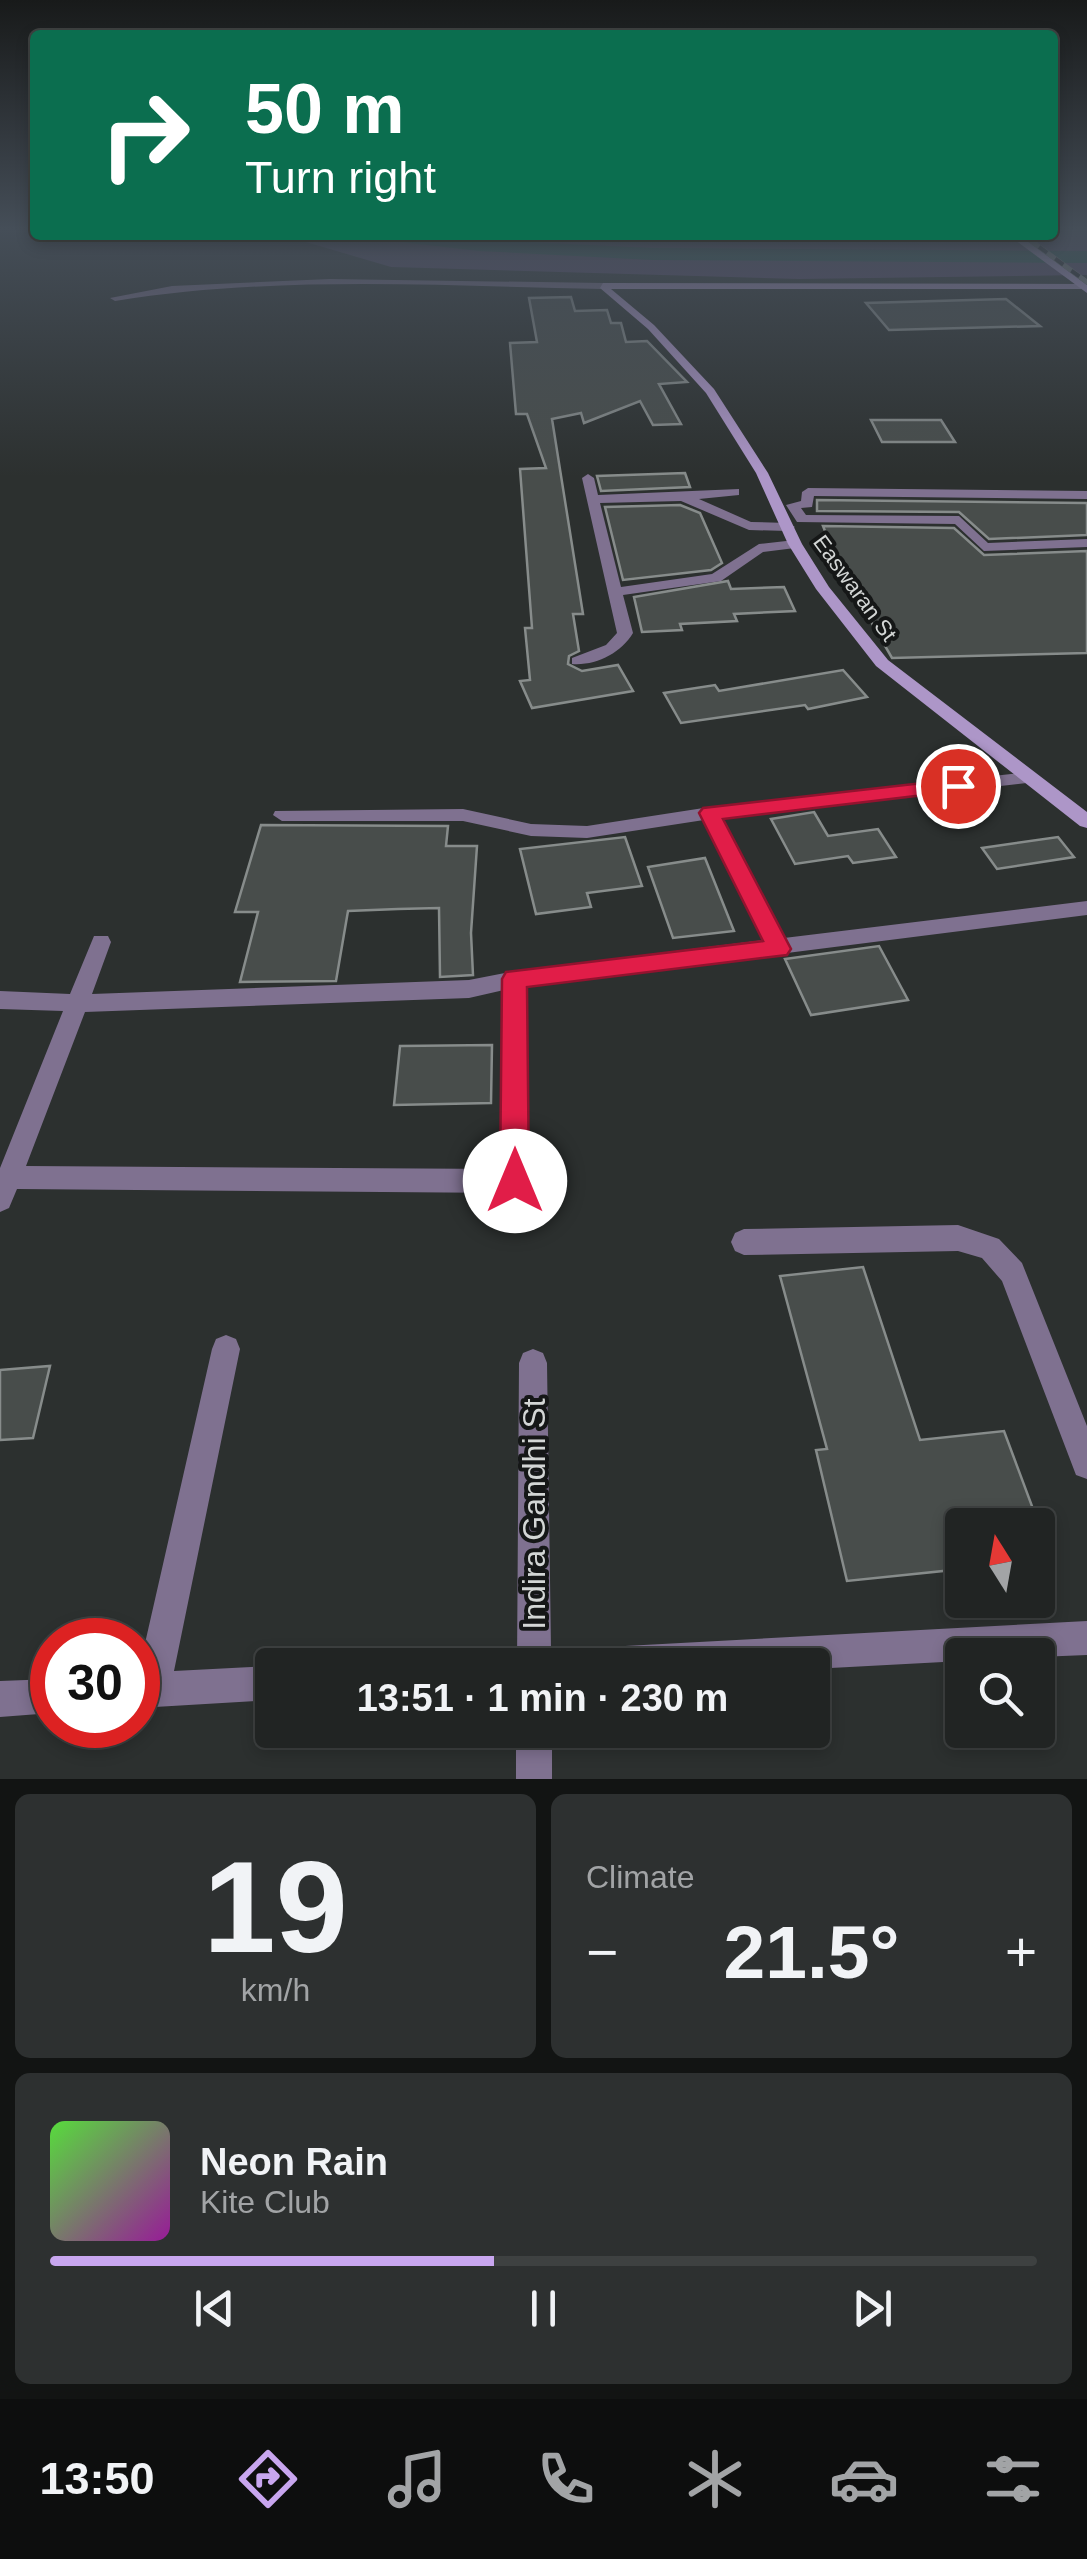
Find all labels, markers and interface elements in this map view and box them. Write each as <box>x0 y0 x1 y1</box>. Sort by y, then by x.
icon: right <box>80 70 210 200</box>
text: 50 m <box>245 70 405 148</box>
text: Turn right <box>245 152 436 203</box>
street label: Easwaran St <box>808 530 902 646</box>
pin <box>916 744 1001 829</box>
icon: arrive <box>931 759 986 814</box>
position arrow <box>463 1129 567 1233</box>
street label: Indira Gandhi St <box>516 1398 552 1630</box>
north arrow <box>945 1508 1055 1618</box>
map controls <box>945 1508 1055 1748</box>
speed limit sign: 30 <box>30 1618 160 1748</box>
button: search <box>945 1638 1055 1748</box>
text: 13:51 · 1 min · 230 m <box>357 1677 728 1719</box>
text: 19 <box>203 1834 348 1980</box>
text: Climate <box>586 1859 694 1895</box>
text: 21.5° <box>724 1910 899 1994</box>
text: − <box>586 1921 618 1983</box>
text: + <box>1005 1921 1037 1983</box>
text: km/h <box>241 1972 310 2008</box>
text: Neon Rain <box>200 2141 388 2183</box>
text: Kite Club <box>200 2184 330 2220</box>
icon: previous <box>187 2281 242 2336</box>
icon: pause <box>516 2281 571 2336</box>
icon: next <box>845 2281 900 2336</box>
icon: directions <box>233 2444 303 2514</box>
icon: music <box>382 2444 452 2514</box>
icon: phone <box>531 2444 601 2514</box>
icon: climate <box>680 2444 750 2514</box>
icon: car <box>829 2444 899 2514</box>
icon: filters <box>978 2444 1048 2514</box>
text: 13:50 <box>39 2453 155 2504</box>

